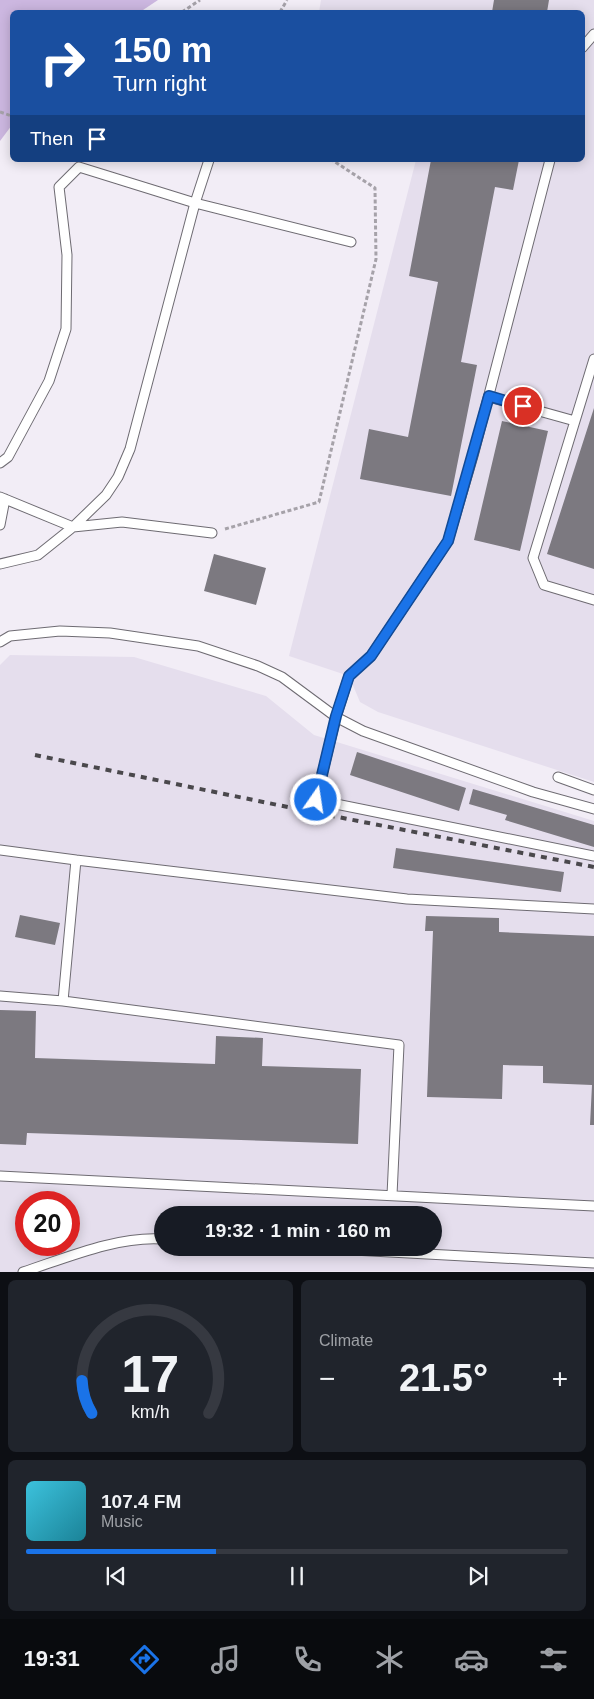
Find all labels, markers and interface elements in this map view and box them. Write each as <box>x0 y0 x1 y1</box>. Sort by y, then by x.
icon: right <box>30 30 95 95</box>
text: 150 m <box>113 30 212 69</box>
text: Turn right <box>113 71 206 96</box>
icon: arrive <box>83 125 111 153</box>
text: Then <box>30 128 73 149</box>
pin <box>502 385 544 427</box>
icon: arrive <box>509 392 537 420</box>
position arrow <box>289 773 341 825</box>
speed limit sign: 20 <box>15 1191 80 1256</box>
text: 19:32 · 1 min · 160 m <box>205 1220 391 1241</box>
text: Climate <box>319 1332 373 1349</box>
text: 17 <box>122 1345 179 1403</box>
text: 21.5° <box>399 1357 488 1399</box>
text: − <box>319 1363 335 1394</box>
text: + <box>552 1363 568 1394</box>
text: km/h <box>131 1402 170 1422</box>
text: 107.4 FM <box>101 1491 181 1512</box>
text: Music <box>101 1513 143 1530</box>
icon: previous <box>102 1562 130 1590</box>
icon: pause <box>283 1562 311 1590</box>
icon: next <box>464 1562 492 1590</box>
icon: directions <box>127 1642 162 1677</box>
icon: music <box>208 1642 243 1677</box>
icon: phone <box>290 1642 325 1677</box>
icon: climate <box>372 1642 407 1677</box>
icon: car <box>454 1642 489 1677</box>
icon: filters <box>536 1642 571 1677</box>
text: 19:31 <box>23 1646 80 1671</box>

